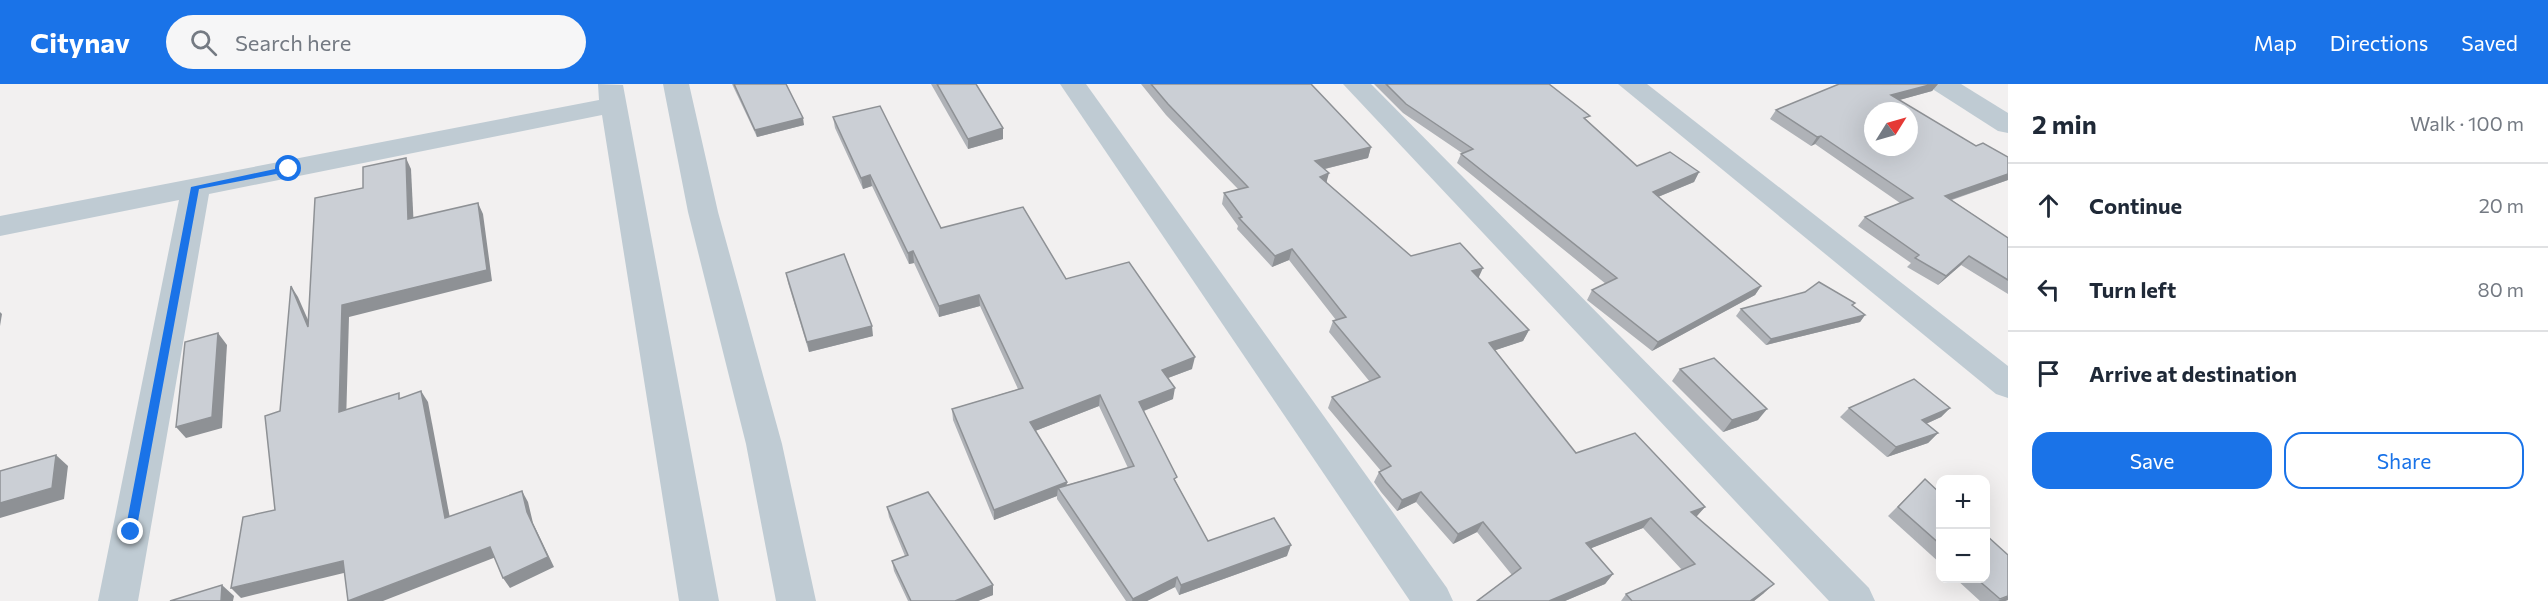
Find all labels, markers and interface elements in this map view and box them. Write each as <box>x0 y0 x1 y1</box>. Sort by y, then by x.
search box <box>166 15 586 69</box>
text: Citynav <box>30 25 130 59</box>
icon: search <box>187 26 220 59</box>
text: Search here <box>235 29 351 56</box>
text: Map <box>2254 30 2297 55</box>
text: Directions <box>2330 30 2428 55</box>
text: Saved <box>2461 30 2518 55</box>
north arrow <box>1864 102 1918 156</box>
text: 2 min <box>2032 108 2097 139</box>
text: Walk · 100 m <box>2410 111 2524 135</box>
route start <box>275 155 301 181</box>
icon: ahead <box>2032 189 2065 222</box>
text: Continue <box>2089 192 2182 219</box>
text: 20 m <box>2479 193 2524 217</box>
icon: left <box>2032 273 2065 306</box>
text: Turn left <box>2089 276 2176 303</box>
text: 80 m <box>2478 277 2524 301</box>
icon: arrive <box>2032 357 2065 390</box>
text: Arrive at destination <box>2089 360 2297 387</box>
button: Save <box>2032 432 2272 489</box>
button: Share <box>2284 432 2524 489</box>
map controls <box>1936 475 1990 583</box>
button: + <box>1936 475 1990 529</box>
route end <box>117 518 143 544</box>
button: − <box>1936 529 1990 583</box>

